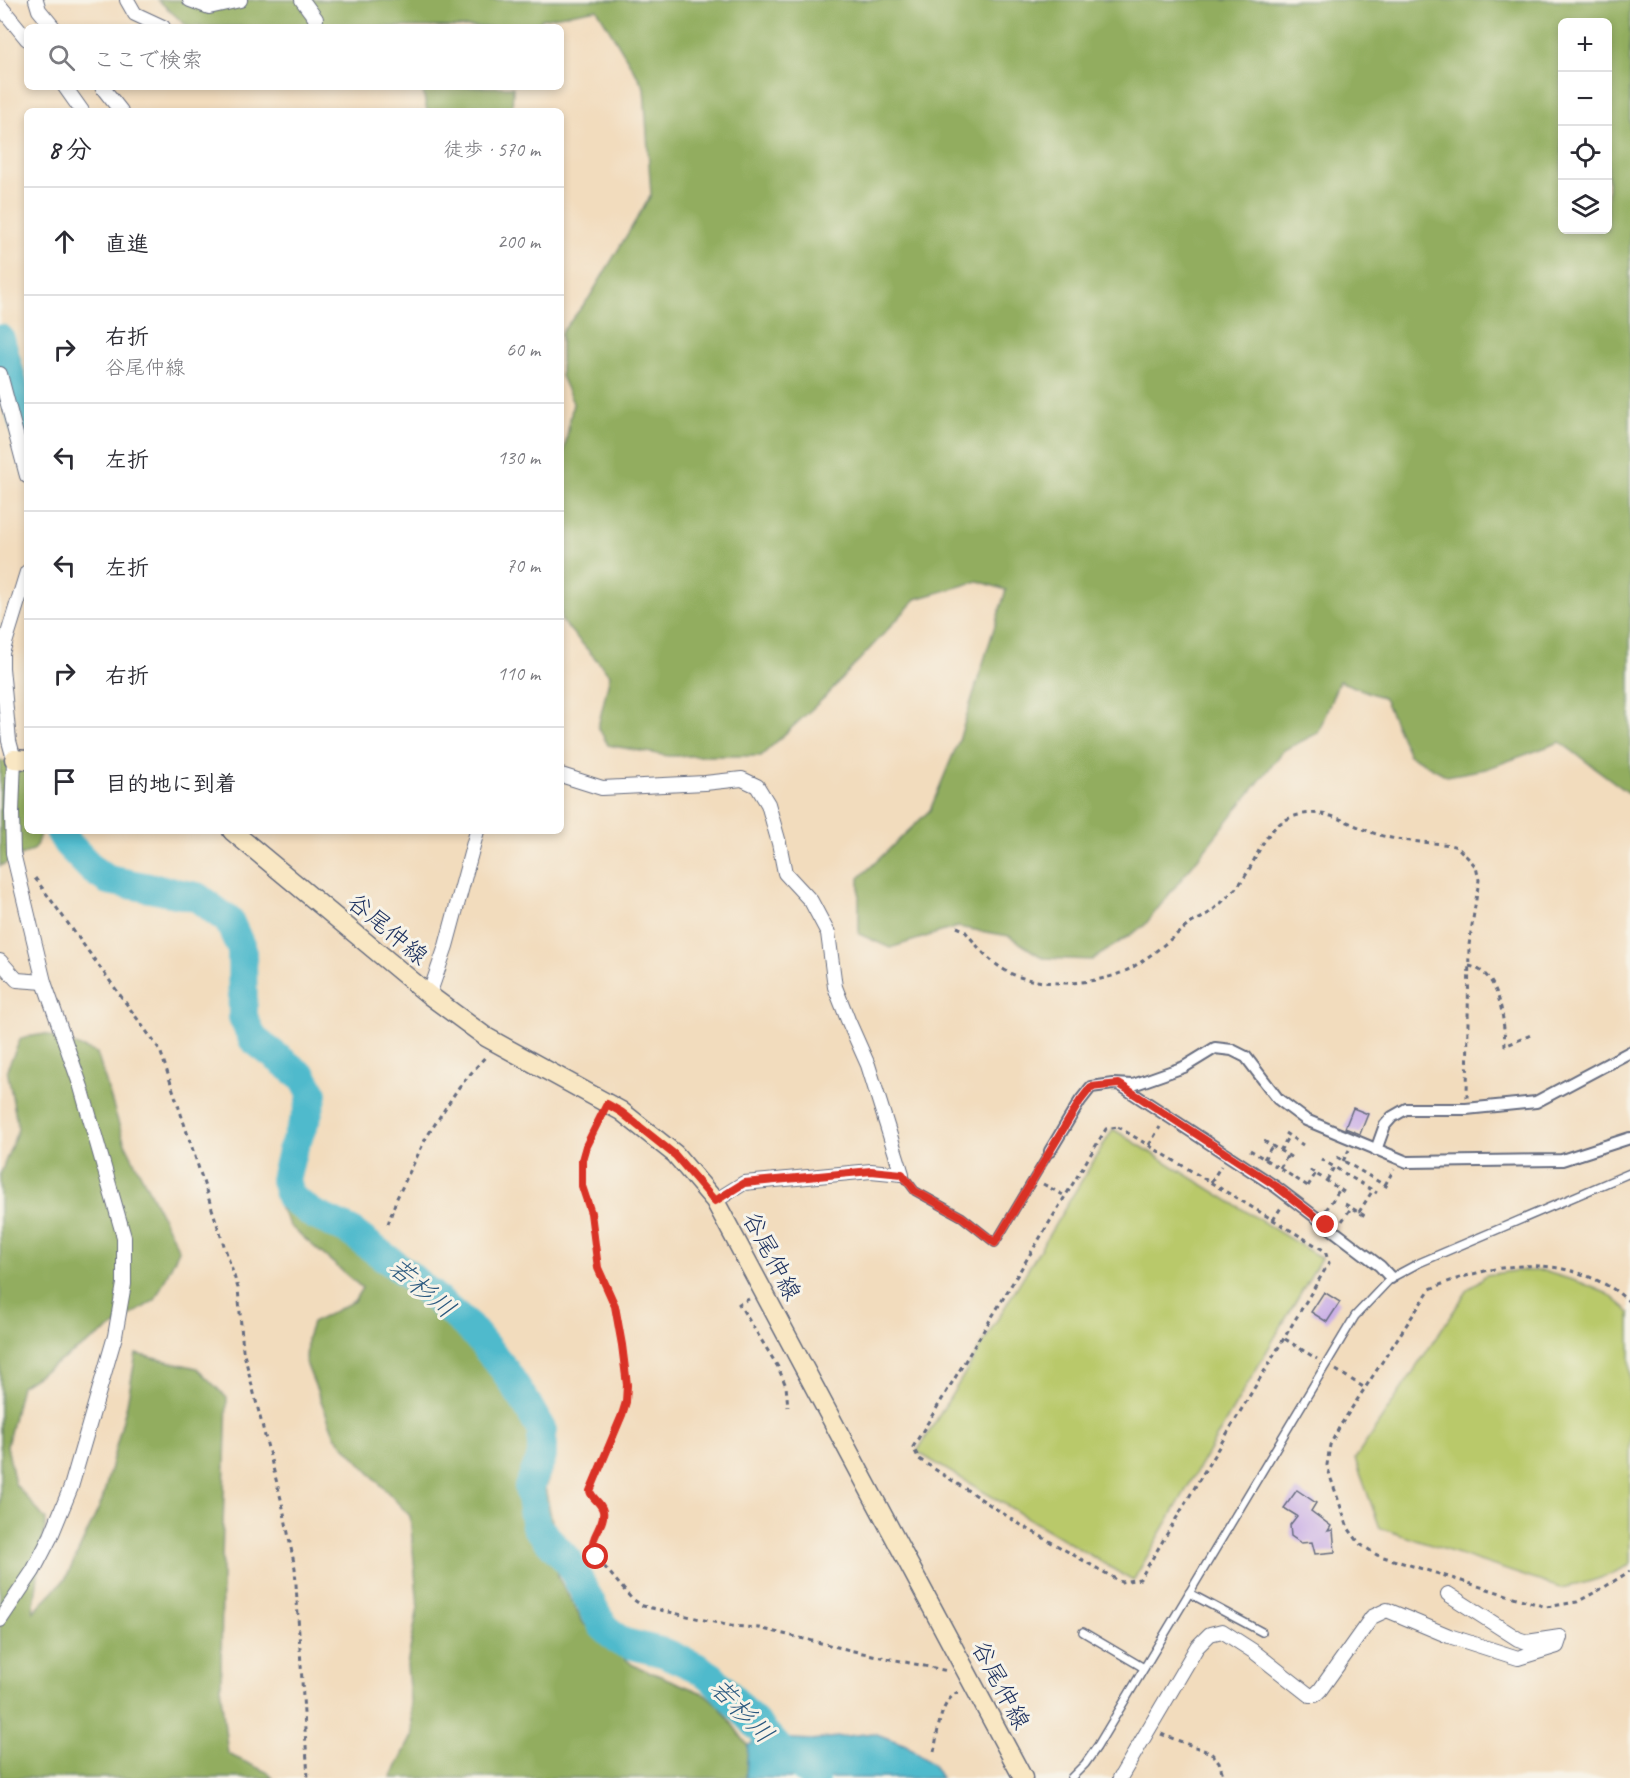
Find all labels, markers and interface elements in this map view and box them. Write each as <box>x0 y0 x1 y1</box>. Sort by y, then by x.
map controls <box>1558 18 1612 234</box>
button: + <box>1558 18 1612 72</box>
search box <box>24 24 564 90</box>
icon: search <box>45 41 78 74</box>
text: ここで検索 <box>93 46 203 74</box>
button: − <box>1558 72 1612 126</box>
button: locate <box>1558 126 1612 180</box>
text: 8 分 <box>48 133 92 166</box>
text: 徒歩 · 570 m <box>444 137 540 162</box>
button: layers <box>1558 180 1612 234</box>
icon: ahead <box>48 225 81 258</box>
text: 200 m <box>497 229 540 254</box>
text: 直進 <box>105 230 149 258</box>
text: 右折 <box>105 323 149 351</box>
icon: right <box>48 333 81 366</box>
text: 60 m <box>506 337 540 362</box>
text: 谷尾仲線 <box>105 355 185 380</box>
icon: left <box>48 441 81 474</box>
text: 130 m <box>497 445 540 470</box>
text: 左折 <box>105 446 149 474</box>
icon: left <box>48 549 81 582</box>
text: 70 m <box>506 553 540 578</box>
text: 左折 <box>105 554 149 582</box>
icon: right <box>48 657 81 690</box>
text: 110 m <box>497 661 540 686</box>
text: 右折 <box>105 662 149 690</box>
icon: arrive <box>48 765 81 798</box>
text: 目的地に到着 <box>105 770 237 798</box>
street label: 谷尾仲線 <box>342 887 434 971</box>
street label: 谷尾仲線 <box>736 1207 808 1305</box>
route end <box>1312 1211 1338 1237</box>
water label: 若杉川 <box>382 1250 462 1326</box>
route start <box>582 1543 608 1569</box>
street label: 谷尾仲線 <box>965 1636 1037 1734</box>
water label: 若杉川 <box>703 1671 781 1751</box>

